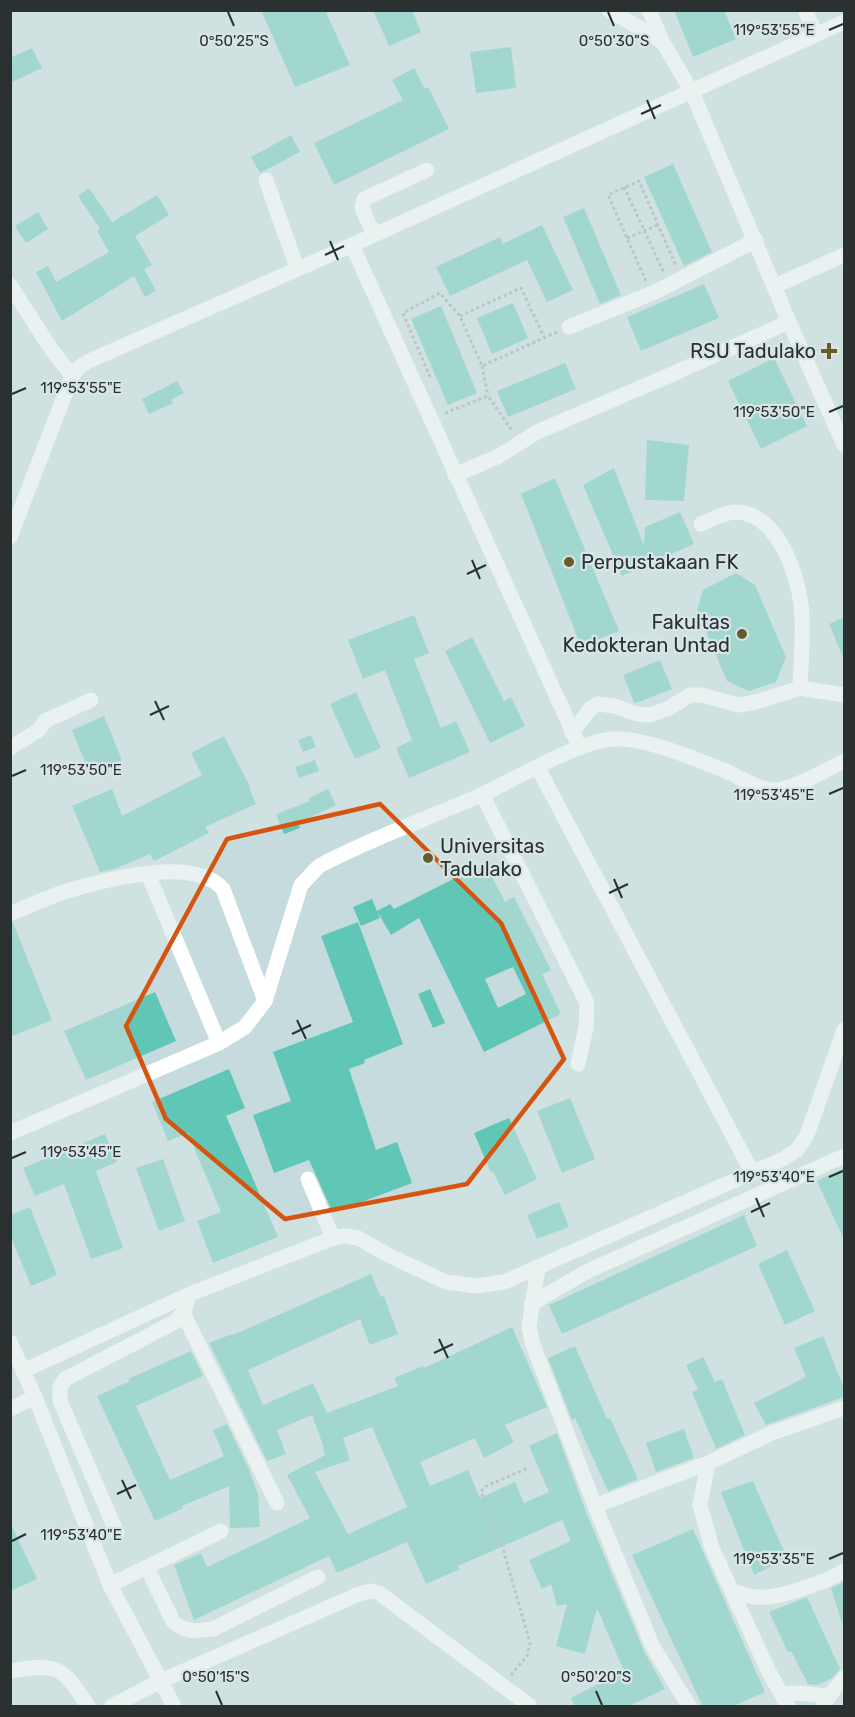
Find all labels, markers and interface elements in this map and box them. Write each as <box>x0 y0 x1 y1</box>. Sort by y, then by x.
text: 119°53'55"E <box>733 21 815 39</box>
text: 0°50'25"S <box>199 32 269 50</box>
text: 0°50'30"S <box>579 32 649 50</box>
place label: RSU Tadulako <box>690 339 816 363</box>
marker: RSU Tadulako <box>820 342 838 360</box>
text: 119°53'55"E <box>40 379 122 397</box>
text: 119°53'50"E <box>733 403 815 421</box>
place label: Perpustakaan FK <box>581 550 738 574</box>
marker: Perpustakaan FK <box>562 555 576 569</box>
place label: Fakultas Kedokteran Untad <box>562 610 730 657</box>
marker: Fakultas Kedokteran Untad <box>735 627 749 641</box>
text: 119°53'50"E <box>40 761 122 779</box>
text: 119°53'45"E <box>734 786 814 804</box>
place label: Universitas Tadulako <box>440 834 545 881</box>
marker: Universitas Tadulako <box>421 851 435 865</box>
text: 119°53'45"E <box>41 1143 121 1161</box>
text: 119°53'40"E <box>733 1168 815 1186</box>
text: 119°53'40"E <box>40 1526 122 1544</box>
text: 119°53'35"E <box>733 1550 815 1568</box>
text: 0°50'15"S <box>182 1668 250 1686</box>
text: 0°50'20"S <box>561 1668 631 1686</box>

